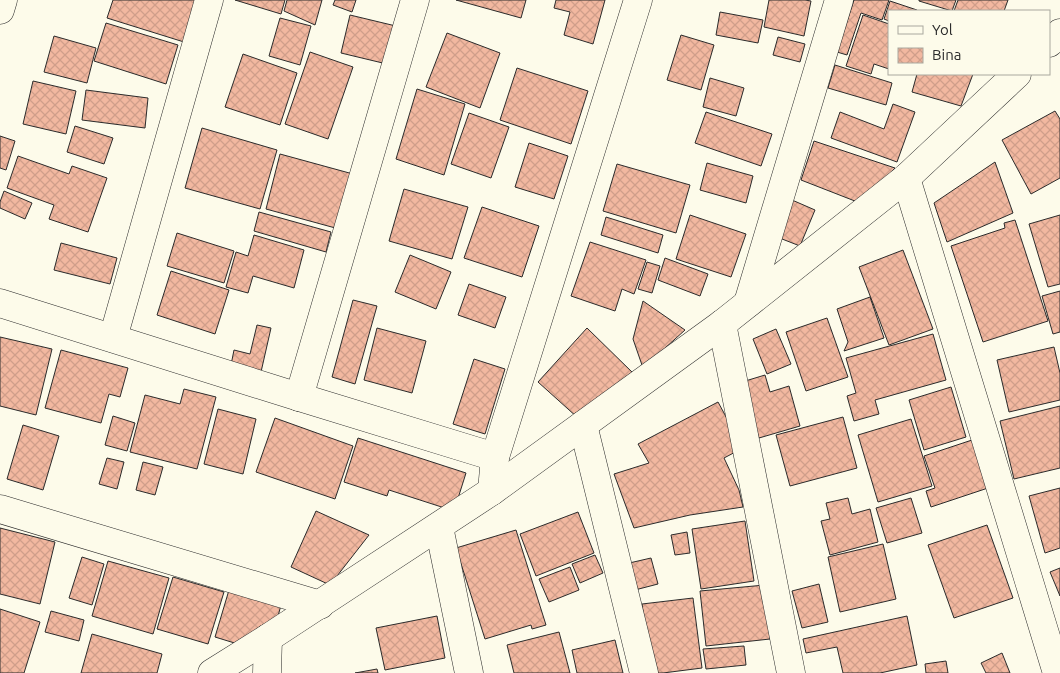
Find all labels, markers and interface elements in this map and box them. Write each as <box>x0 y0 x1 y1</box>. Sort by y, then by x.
legend <box>888 10 1050 75</box>
text: Yol <box>932 21 953 38</box>
text: Bina <box>932 46 961 63</box>

